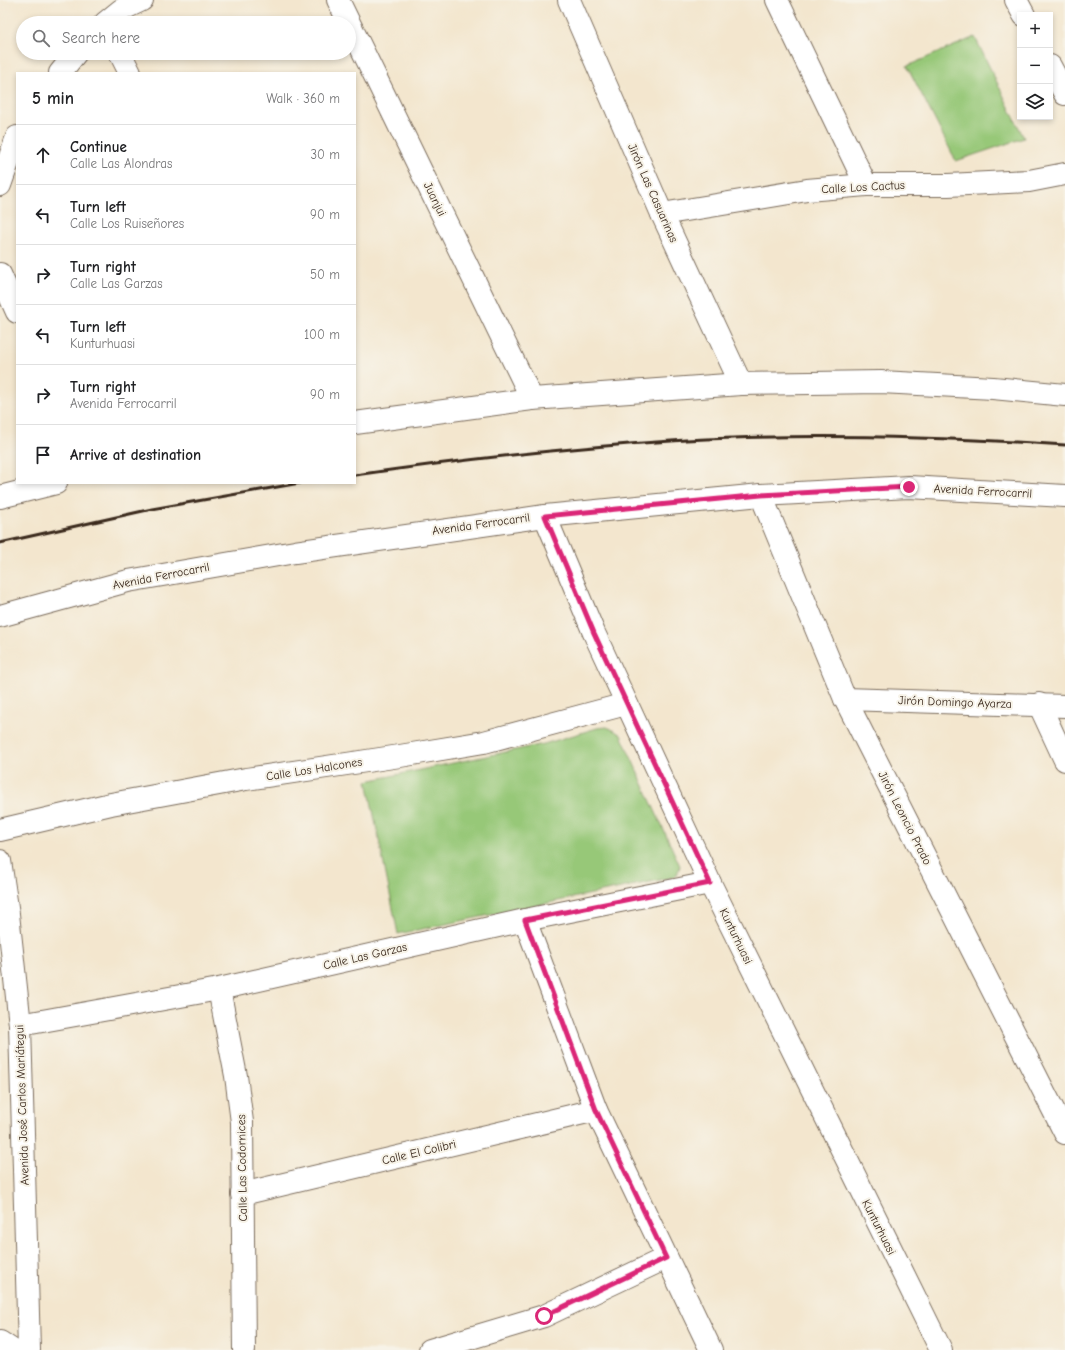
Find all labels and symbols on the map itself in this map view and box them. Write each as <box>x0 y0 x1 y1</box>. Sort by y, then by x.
street label: Jirón Las Casuarinas <box>625 141 681 245</box>
street label: Calle Los Cactus <box>821 178 905 196</box>
street label: Juanjui <box>421 180 449 218</box>
route end <box>900 478 918 496</box>
street label: Avenida Ferrocarril <box>933 481 1033 501</box>
street label: Avenida Ferrocarril <box>431 510 531 538</box>
street label: Avenida Ferrocarril <box>111 560 211 592</box>
street label: Jirón Domingo Ayarza <box>898 693 1012 711</box>
street label: Calle Los Halcones <box>265 754 363 784</box>
street label: Jirón Leoncio Prado <box>875 769 935 867</box>
street label: Kunturhuasi <box>716 906 756 966</box>
street label: Calle Las Garzas <box>322 940 408 972</box>
street label: Avenida José Carlos Mariátegui <box>12 1024 32 1186</box>
street label: Calle Las Codornices <box>234 1114 250 1222</box>
street label: Calle El Colibri <box>381 1137 457 1167</box>
street label: Kunturhuasi <box>859 1197 899 1257</box>
route start <box>535 1307 553 1325</box>

